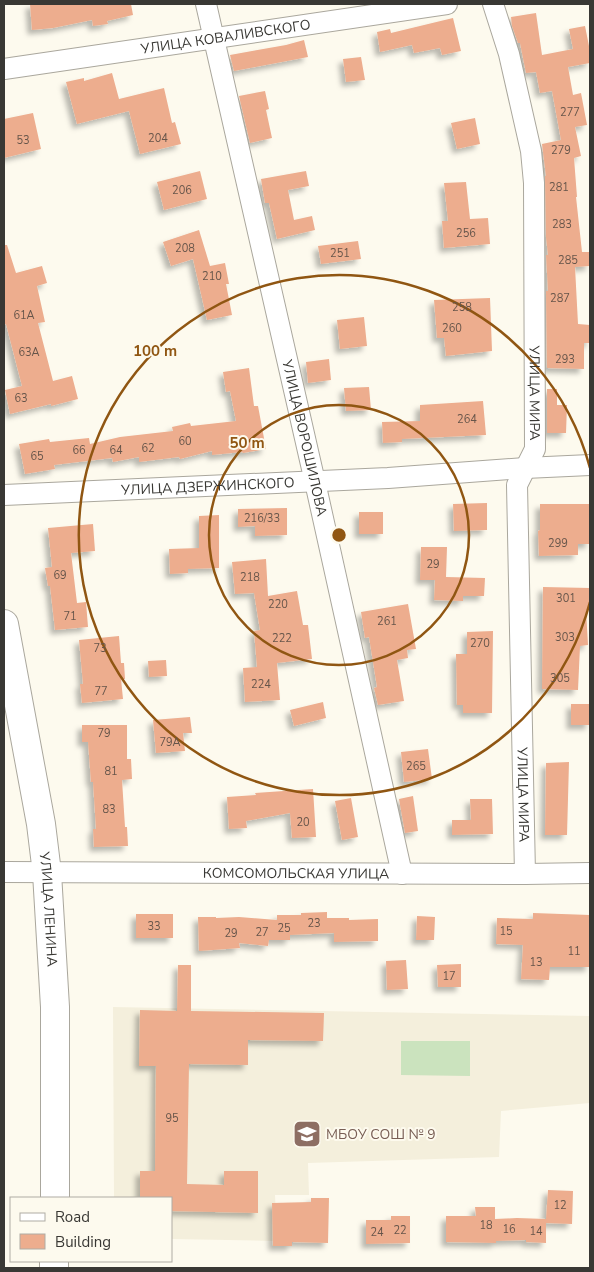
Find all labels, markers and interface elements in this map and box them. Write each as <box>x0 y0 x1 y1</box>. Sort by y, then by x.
street label: УЛИЦА КОВАЛИВСКОГО <box>138 15 312 58</box>
house number: 277 <box>560 105 580 120</box>
house number: 204 <box>148 131 168 146</box>
house number: 53 <box>16 133 30 148</box>
house number: 279 <box>551 143 571 158</box>
house number: 281 <box>549 180 569 195</box>
house number: 206 <box>172 183 192 198</box>
house number: 283 <box>552 217 572 232</box>
house number: 256 <box>456 226 476 241</box>
house number: 208 <box>175 241 195 256</box>
house number: 251 <box>330 246 350 261</box>
house number: 285 <box>558 253 578 268</box>
house number: 210 <box>202 269 222 284</box>
house number: 287 <box>550 291 570 306</box>
house number: 258 <box>452 300 472 315</box>
house number: 61А <box>13 308 35 323</box>
house number: 260 <box>442 321 462 336</box>
text: 100 m <box>133 341 177 361</box>
street label: УЛИЦА МИРА <box>525 344 544 440</box>
house number: 63А <box>18 345 40 360</box>
house number: 293 <box>555 352 575 367</box>
street label: УЛИЦА ВОРОШИЛОВА <box>278 357 332 518</box>
house number: 63 <box>14 391 28 406</box>
house number: 264 <box>457 412 477 427</box>
text: 50 m <box>229 433 265 453</box>
house number: 60 <box>178 434 192 449</box>
house number: 62 <box>141 441 155 456</box>
house number: 66 <box>72 443 86 458</box>
house number: 64 <box>109 443 123 458</box>
house number: 65 <box>30 449 44 464</box>
street label: УЛИЦА ДЗЕРЖИНСКОГО <box>120 473 295 499</box>
house number: 216/33 <box>244 511 280 526</box>
centre of rings <box>330 526 348 544</box>
house number: 299 <box>548 536 568 551</box>
house number: 29 <box>426 557 440 572</box>
house number: 69 <box>53 568 67 583</box>
house number: 218 <box>240 570 260 585</box>
house number: 301 <box>556 591 576 606</box>
house number: 220 <box>268 597 288 612</box>
house number: 71 <box>63 609 77 624</box>
house number: 261 <box>377 614 397 629</box>
house number: 303 <box>555 630 575 645</box>
house number: 222 <box>272 631 292 646</box>
house number: 270 <box>470 636 490 651</box>
house number: 73 <box>93 641 107 656</box>
house number: 305 <box>550 671 570 686</box>
house number: 224 <box>251 677 271 692</box>
house number: 77 <box>94 684 108 699</box>
house number: 79 <box>97 726 111 741</box>
house number: 79А <box>159 735 181 750</box>
street label: УЛИЦА МИРА <box>513 746 534 842</box>
house number: 265 <box>406 759 426 774</box>
house number: 81 <box>104 764 118 779</box>
house number: 83 <box>102 802 116 817</box>
house number: 20 <box>296 815 310 830</box>
street label: УЛИЦА ЛЕНИНА <box>35 850 62 967</box>
street label: КОМСОМОЛЬСКАЯ УЛИЦА <box>203 863 389 883</box>
house number: 23 <box>307 916 321 931</box>
house number: 33 <box>147 919 161 934</box>
house number: 25 <box>277 921 291 936</box>
house number: 15 <box>499 924 513 939</box>
house number: 27 <box>255 925 269 940</box>
house number: 29 <box>224 926 238 941</box>
house number: 11 <box>567 944 581 959</box>
house number: 13 <box>529 955 543 970</box>
house number: 17 <box>442 969 456 984</box>
house number: 95 <box>165 1111 179 1126</box>
school or university icon: МБОУ СОШ № 9 <box>292 1119 322 1149</box>
place label: МБОУ СОШ № 9 <box>326 1125 436 1144</box>
legend <box>10 1197 172 1262</box>
house number: 12 <box>553 1198 567 1213</box>
text: Road <box>55 1207 90 1227</box>
house number: 18 <box>479 1218 493 1233</box>
house number: 16 <box>502 1222 516 1237</box>
house number: 22 <box>393 1223 407 1238</box>
house number: 14 <box>529 1224 543 1239</box>
house number: 24 <box>370 1225 384 1240</box>
text: Building <box>55 1232 111 1252</box>

